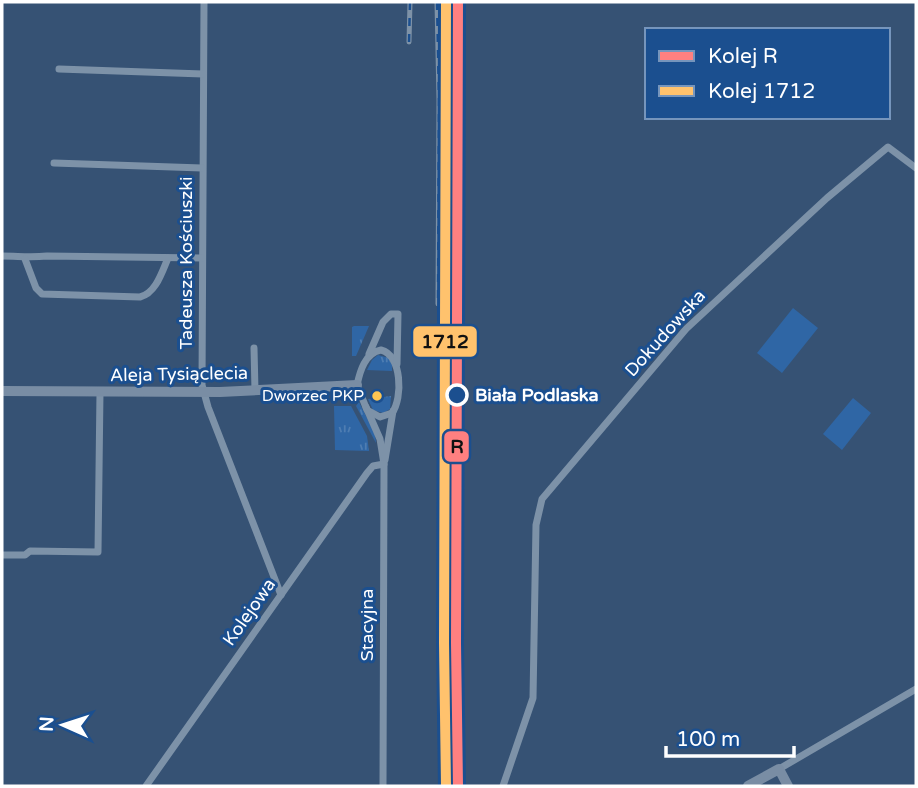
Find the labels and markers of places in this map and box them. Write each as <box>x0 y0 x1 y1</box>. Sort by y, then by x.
marker: Biała Podlaska <box>446 384 468 406</box>
place label: Biała Podlaska <box>475 384 599 406</box>
place label: Dworzec PKP <box>262 386 364 406</box>
marker: Dworzec PKP <box>370 389 384 403</box>

